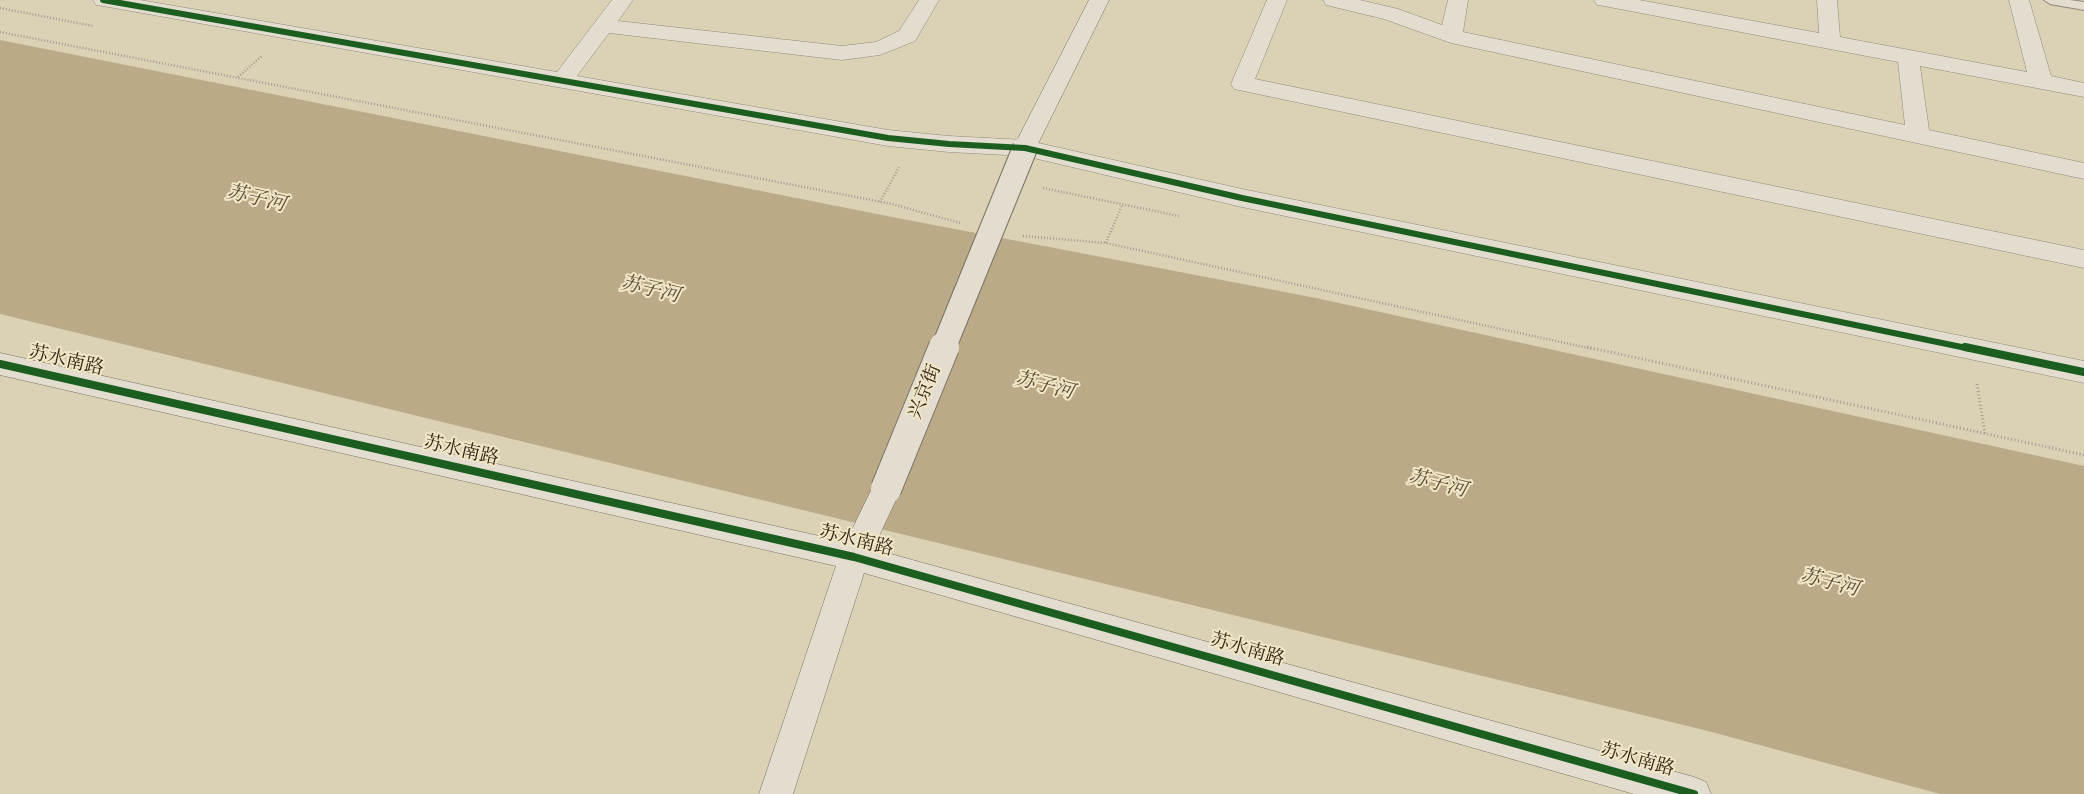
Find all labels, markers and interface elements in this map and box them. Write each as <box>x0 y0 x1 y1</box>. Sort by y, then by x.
water label: 苏子河 <box>224 182 288 218</box>
water label: 苏子河 <box>618 273 682 309</box>
street label: 苏水南路 <box>26 342 106 382</box>
street label: 兴京街 <box>905 361 947 423</box>
water label: 苏子河 <box>1012 368 1076 406</box>
street label: 苏水南路 <box>421 432 501 472</box>
water label: 苏子河 <box>1405 466 1469 504</box>
street label: 苏水南路 <box>816 522 896 562</box>
water label: 苏子河 <box>1797 565 1861 603</box>
street label: 苏水南路 <box>1207 630 1287 672</box>
street label: 苏水南路 <box>1597 740 1677 782</box>

